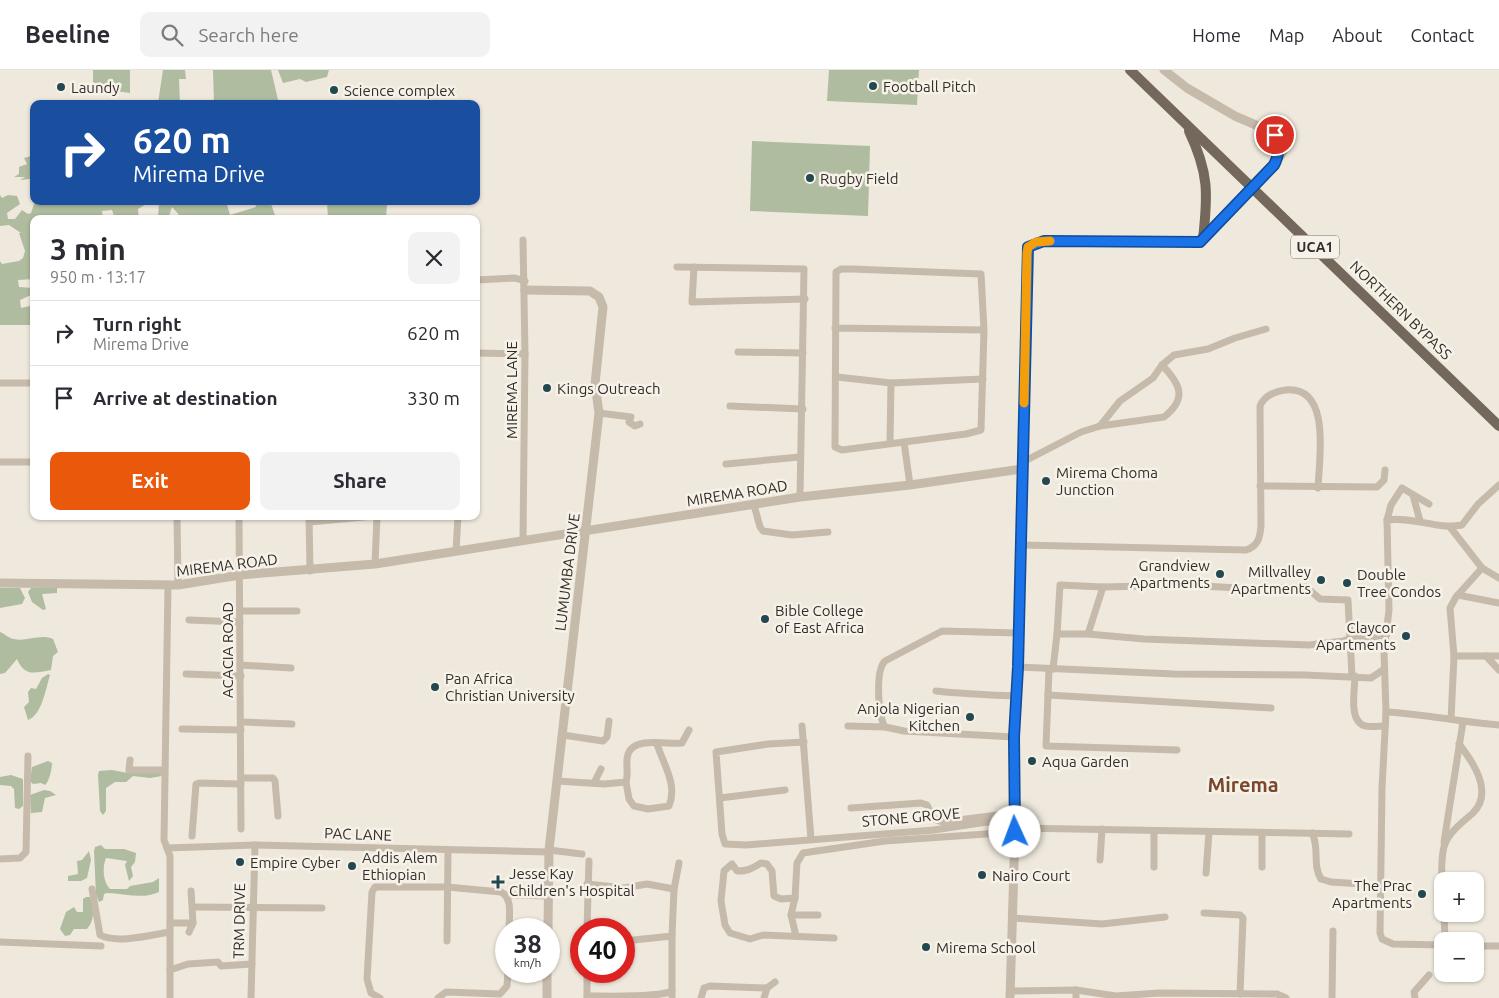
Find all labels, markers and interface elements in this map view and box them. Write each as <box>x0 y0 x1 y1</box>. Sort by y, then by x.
search box <box>140 12 490 57</box>
text: Beeline <box>25 21 110 48</box>
icon: search <box>158 21 186 49</box>
text: Search here <box>198 24 299 46</box>
text: Home <box>1192 25 1241 45</box>
text: Map <box>1269 25 1304 45</box>
text: About <box>1332 25 1382 45</box>
text: Contact <box>1410 25 1474 45</box>
place label: Football Pitch <box>883 78 976 95</box>
place label: Laundy <box>71 79 120 96</box>
marker: Football Pitch <box>867 80 879 92</box>
marker: Laundy <box>55 81 67 93</box>
place label: Science complex <box>344 82 456 99</box>
marker: Science complex <box>328 84 340 96</box>
pin <box>1254 114 1296 156</box>
icon: right <box>50 120 115 185</box>
text: 620 m <box>133 120 231 160</box>
icon: arrive <box>1261 121 1289 149</box>
text: Mirema Drive <box>133 161 265 186</box>
place label: Rugby Field <box>820 170 898 187</box>
marker: Rugby Field <box>804 172 816 184</box>
text: 3 min <box>50 232 126 266</box>
button: close <box>408 232 460 284</box>
road number: UCA1 <box>1291 236 1339 258</box>
street label: NORTHERN BYPASS <box>1347 257 1455 363</box>
text: 950 m · 13:17 <box>50 268 146 286</box>
text: Turn right <box>93 313 181 335</box>
icon: right <box>50 319 78 347</box>
text: 620 m <box>407 322 460 344</box>
text: Mirema Drive <box>93 335 189 353</box>
street label: MIREMA LANE <box>503 341 520 439</box>
place label: Kings Outreach <box>557 380 661 397</box>
marker: Kings Outreach <box>541 382 553 394</box>
icon: arrive <box>50 384 78 412</box>
text: Arrive at destination <box>93 387 278 409</box>
text: 330 m <box>407 387 460 409</box>
button: Exit <box>50 452 250 510</box>
button: Share <box>260 452 460 510</box>
place label: Mirema Choma Junction <box>1056 464 1158 498</box>
marker: Mirema Choma Junction <box>1040 475 1052 487</box>
street label: MIREMA ROAD <box>685 477 789 509</box>
street label: LUMUMBA DRIVE <box>551 512 583 632</box>
street label: MIREMA ROAD <box>175 550 279 580</box>
place label: Grandview Apartments <box>1130 557 1210 591</box>
place label: Millvalley Apartments <box>1231 563 1311 597</box>
place label: Double Tree Condos <box>1357 566 1441 600</box>
marker: Grandview Apartments <box>1214 568 1226 580</box>
marker: Millvalley Apartments <box>1315 574 1327 586</box>
marker: Double Tree Condos <box>1341 577 1353 589</box>
street label: ACACIA ROAD <box>219 602 236 698</box>
place label: Bible College of East Africa <box>775 602 864 636</box>
marker: Bible College of East Africa <box>759 613 771 625</box>
place label: Claycor Apartments <box>1316 619 1396 653</box>
marker: Claycor Apartments <box>1400 630 1412 642</box>
place label: Pan Africa Christian University <box>445 670 575 704</box>
marker: Pan Africa Christian University <box>429 681 441 693</box>
place label: Anjola Nigerian Kitchen <box>857 700 960 734</box>
marker: Anjola Nigerian Kitchen <box>964 711 976 723</box>
place label: Aqua Garden <box>1042 753 1129 770</box>
marker: Aqua Garden <box>1026 755 1038 767</box>
district label: Mirema <box>1207 773 1279 796</box>
street label: STONE GROVE <box>861 804 961 830</box>
position arrow <box>988 805 1040 857</box>
street label: PAC LANE <box>324 824 392 844</box>
place label: Addis Alem Ethiopian <box>362 849 438 883</box>
place label: Empire Cyber <box>250 854 341 871</box>
marker: Empire Cyber <box>234 856 246 868</box>
marker: Addis Alem Ethiopian <box>346 860 358 872</box>
place label: Jesse Kay Children's Hospital <box>509 865 635 899</box>
place label: Nairo Court <box>992 867 1070 884</box>
marker: Nairo Court <box>976 869 988 881</box>
map controls <box>1434 872 1484 982</box>
button: + <box>1434 872 1484 922</box>
marker: Jesse Kay Children's Hospital <box>491 875 505 889</box>
place label: The Prac Apartments <box>1332 877 1412 911</box>
street label: TRM DRIVE <box>230 883 248 959</box>
marker: The Prac Apartments <box>1416 888 1428 900</box>
speed limit sign: 40 <box>570 918 635 983</box>
text: 38 <box>513 930 542 958</box>
button: − <box>1434 932 1484 982</box>
place label: Mirema School <box>936 939 1036 956</box>
marker: Mirema School <box>920 941 932 953</box>
text: km/h <box>514 956 541 969</box>

